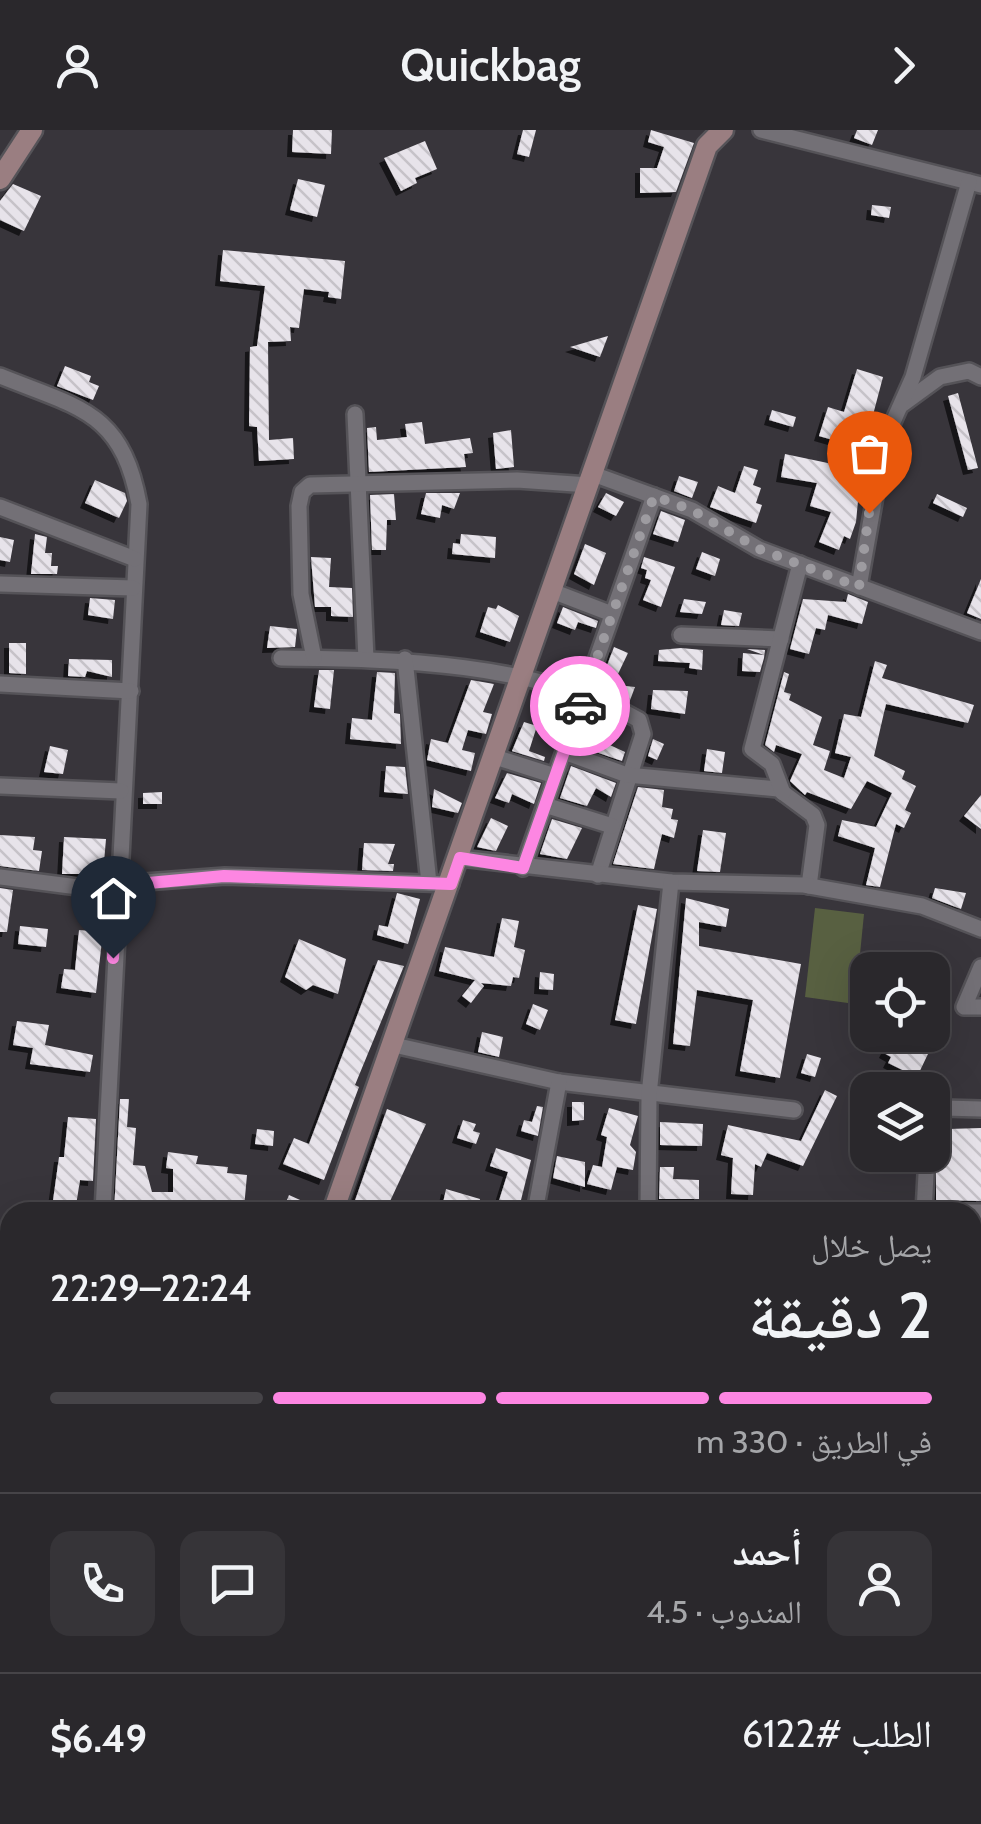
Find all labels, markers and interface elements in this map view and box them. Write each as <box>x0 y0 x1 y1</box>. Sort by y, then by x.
icon: person <box>50 38 105 93</box>
text: Quickbag <box>400 38 581 92</box>
icon: forward <box>876 38 931 93</box>
pin <box>827 411 912 514</box>
icon: bag <box>842 426 897 481</box>
courier <box>530 656 630 756</box>
icon: car <box>553 679 608 734</box>
pin <box>71 856 156 959</box>
icon: home <box>86 871 141 926</box>
map controls <box>850 952 950 1172</box>
button: locate <box>850 952 950 1052</box>
button: layers <box>850 1072 950 1172</box>
text: يصل خلال <box>811 1226 932 1265</box>
text: 22:24–22:29 <box>50 1264 252 1311</box>
text: 2 دقيقة <box>748 1275 932 1354</box>
text: في الطريق · 330 m <box>696 1422 932 1461</box>
text: أحمد <box>732 1528 802 1575</box>
button: phone <box>50 1531 155 1636</box>
button: chat <box>180 1531 285 1636</box>
button: person <box>827 1531 932 1636</box>
text: المندوب · 4.5 <box>646 1592 802 1631</box>
text: الطلب #6122 <box>742 1710 932 1757</box>
text: $6.49 <box>50 1715 147 1762</box>

